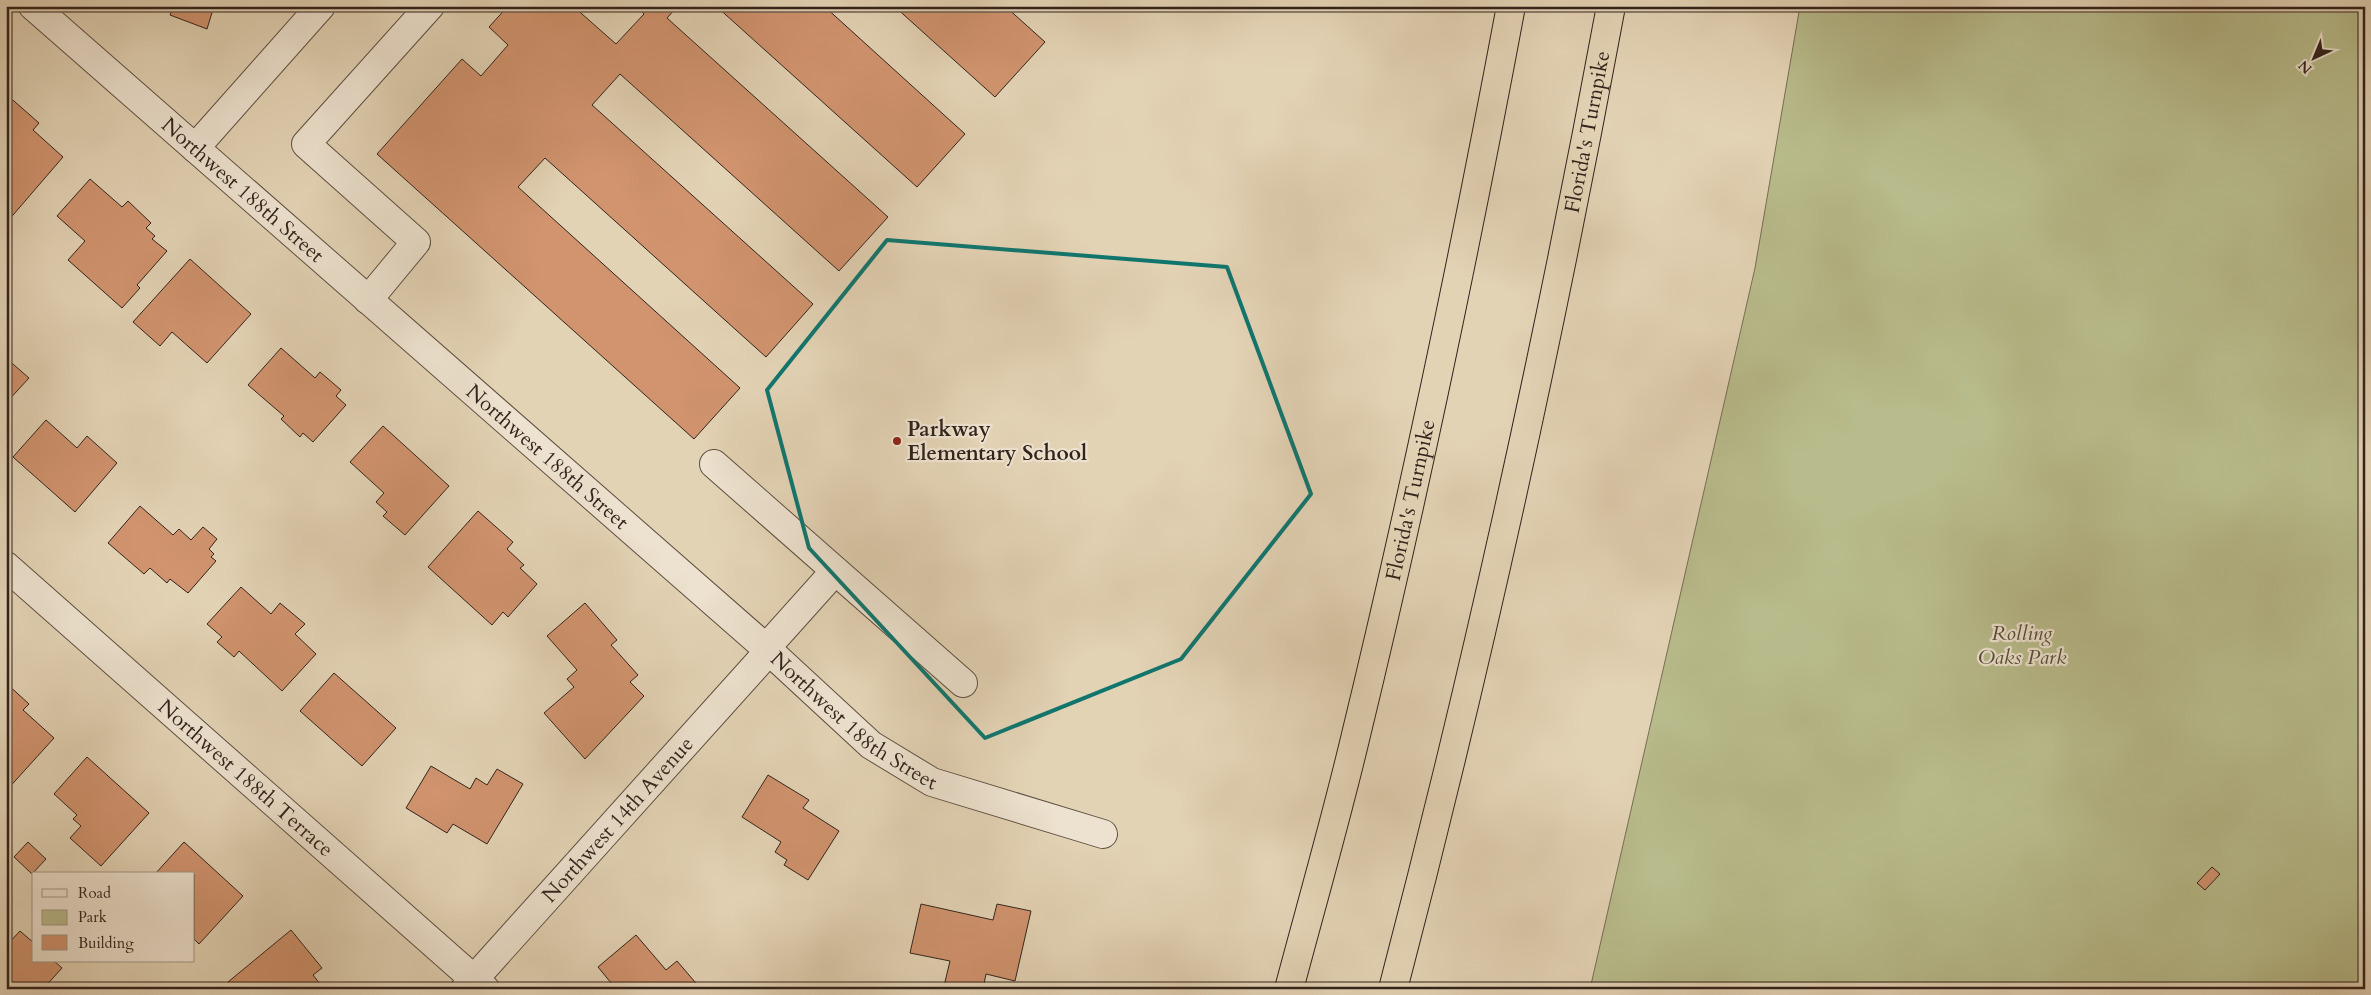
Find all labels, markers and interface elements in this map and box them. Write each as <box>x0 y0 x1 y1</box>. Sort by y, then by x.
north arrow <box>2288 32 2338 82</box>
street label: Florida's Turnpike <box>1557 48 1617 215</box>
text: N <box>2294 56 2316 78</box>
street label: Northwest 188th Street <box>155 111 331 269</box>
street label: Northwest 188th Street <box>460 377 635 536</box>
place label: Parkway Elementary School <box>907 415 1087 468</box>
street label: Florida's Turnpike <box>1378 417 1442 583</box>
marker: Parkway Elementary School <box>891 435 903 447</box>
park label: Rolling Oaks Park <box>1978 619 2067 672</box>
street label: Northwest 188th Street <box>764 645 940 797</box>
street label: Northwest 188th Terrace <box>152 692 340 863</box>
street label: Northwest 14th Avenue <box>535 730 700 909</box>
legend <box>32 872 195 962</box>
text: Road <box>78 883 111 903</box>
text: Park <box>78 907 107 927</box>
text: Building <box>78 933 134 953</box>

